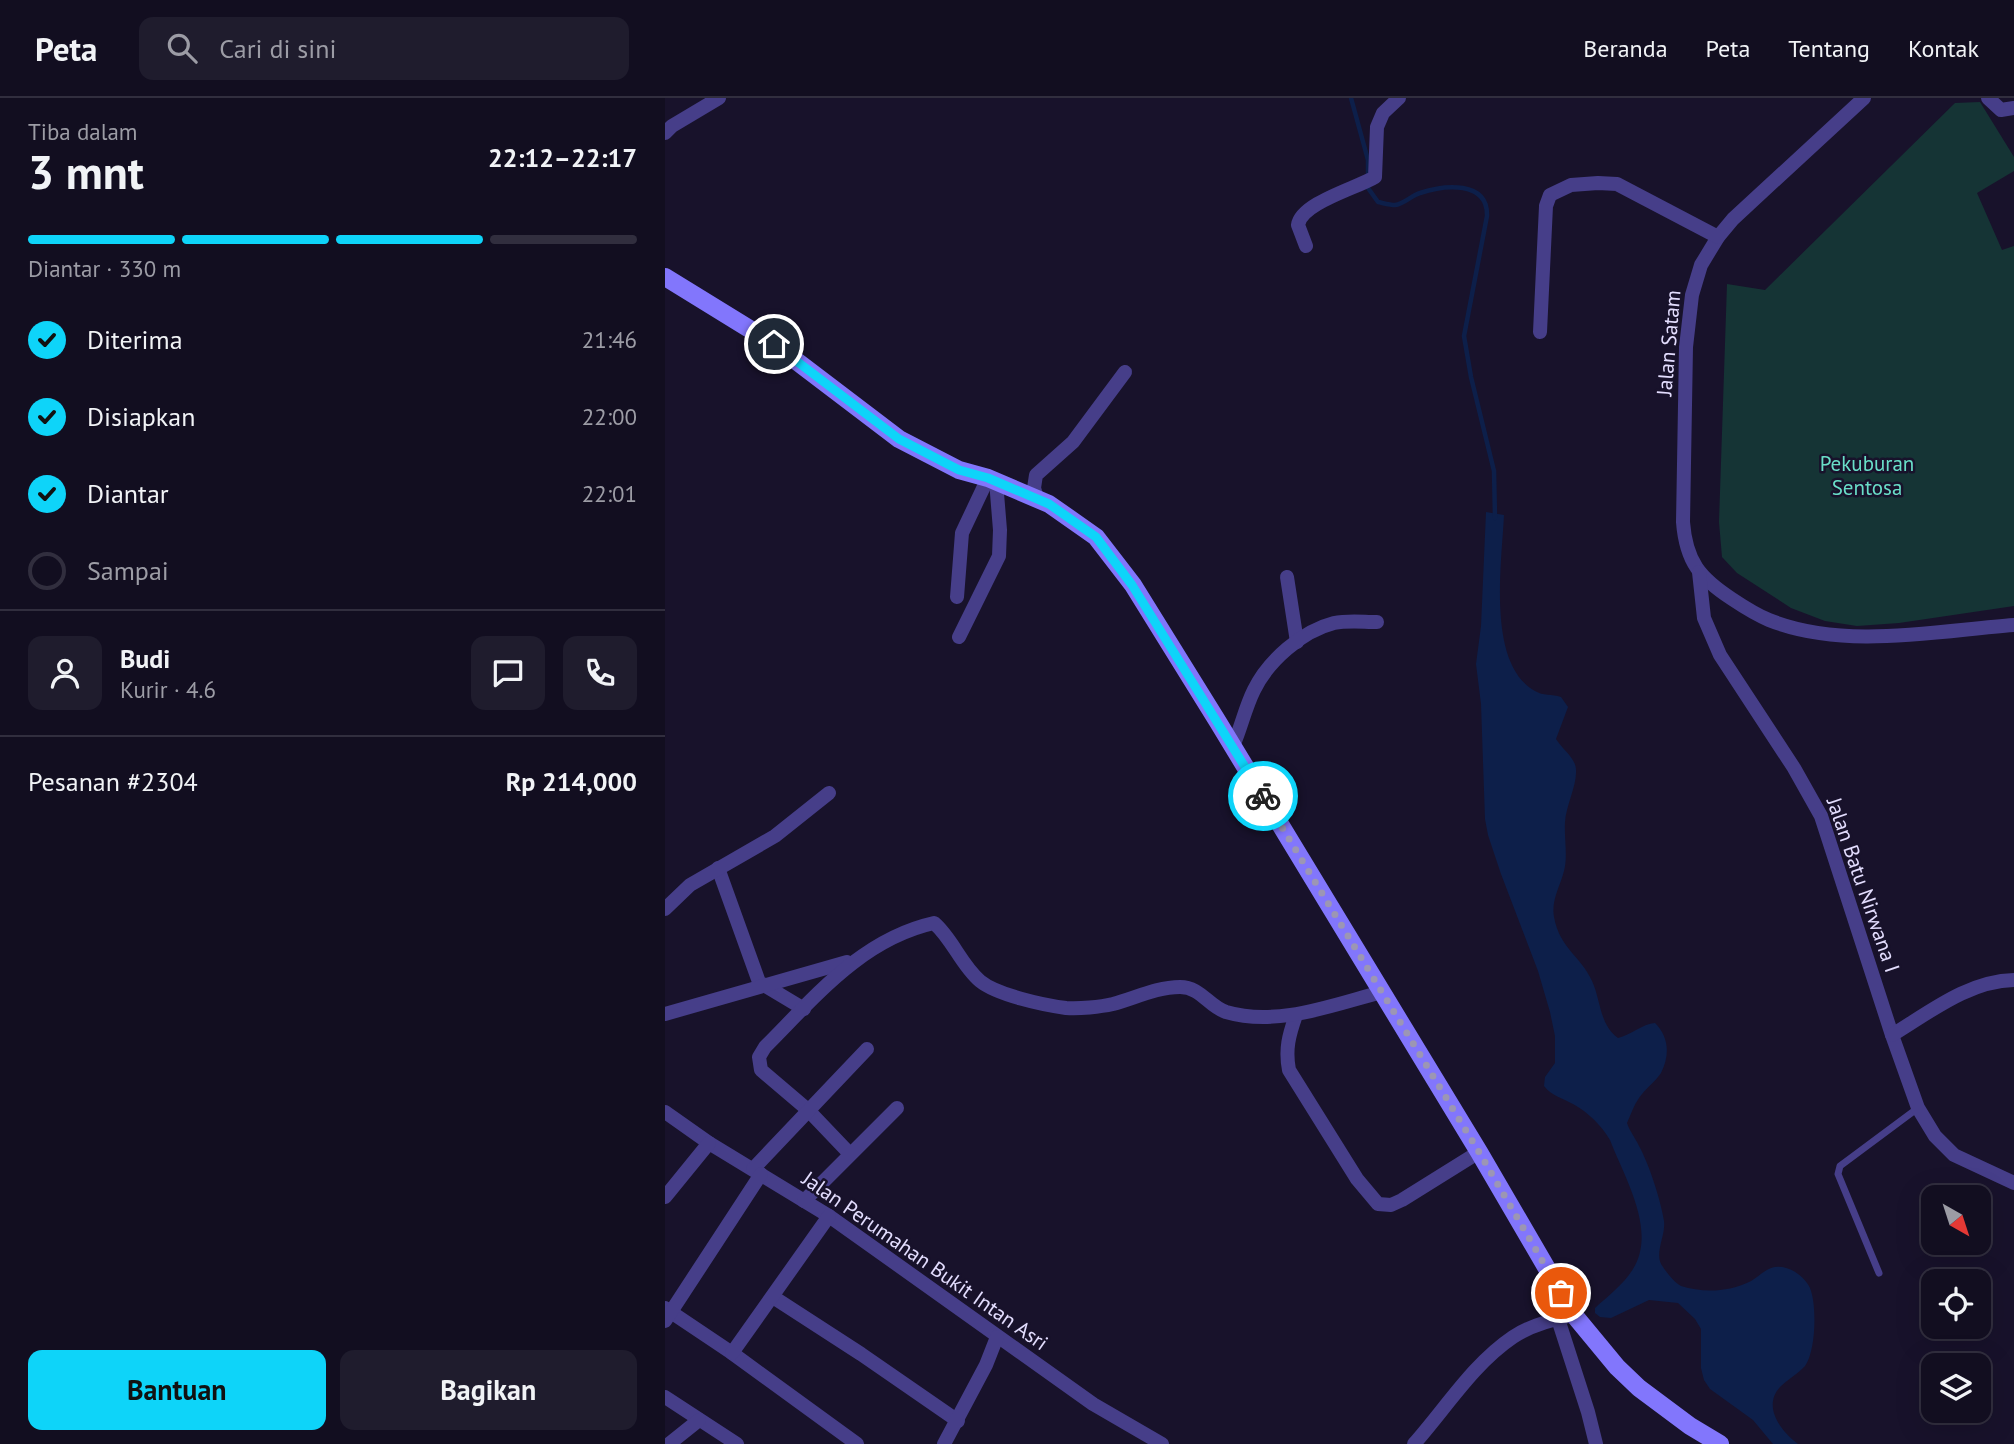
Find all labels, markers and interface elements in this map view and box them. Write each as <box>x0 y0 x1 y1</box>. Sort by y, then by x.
search box <box>139 17 629 80</box>
text: Peta <box>35 27 97 70</box>
icon: search <box>163 29 201 67</box>
text: Cari di sini <box>219 32 336 65</box>
text: Beranda <box>1583 33 1668 64</box>
text: Peta <box>1706 33 1750 64</box>
text: Tentang <box>1788 33 1870 64</box>
text: Kontak <box>1908 33 1979 64</box>
text: Tiba dalam <box>28 117 137 146</box>
text: 22:12–22:17 <box>488 141 637 174</box>
text: 3 mnt <box>28 142 144 202</box>
text: Diantar · 330 m <box>28 254 181 283</box>
street label: Jalan Satam <box>1650 289 1687 398</box>
pin <box>744 314 804 374</box>
icon: check <box>28 321 66 359</box>
text: Diterima <box>87 323 183 356</box>
text: 21:46 <box>582 325 637 354</box>
icon: home <box>755 325 793 363</box>
icon: check <box>28 398 66 436</box>
text: Disiapkan <box>87 400 195 433</box>
text: 22:00 <box>582 402 637 431</box>
park label: Pekuburan Sentosa <box>1820 450 1914 501</box>
icon: check <box>28 475 66 513</box>
text: Diantar <box>87 477 169 510</box>
text: 22:01 <box>582 479 637 508</box>
text: Sampai <box>87 554 169 587</box>
button: person <box>28 636 102 710</box>
button: chat <box>471 636 545 710</box>
button: phone <box>563 636 637 710</box>
text: Budi <box>120 642 170 675</box>
text: Kurir · 4.6 <box>120 675 216 704</box>
courier <box>1228 761 1298 831</box>
text: Pesanan #2304 <box>28 765 198 798</box>
text: Rp 214,000 <box>506 765 637 798</box>
icon: bike <box>1244 777 1282 815</box>
street label: Jalan Batu Nirwana I <box>1821 793 1906 976</box>
street label: Jalan Perumahan Bukit Intan Asri <box>796 1165 1054 1356</box>
north arrow <box>1921 1185 1991 1255</box>
map controls <box>1921 1185 1991 1423</box>
pin <box>1531 1263 1591 1323</box>
button: locate <box>1921 1269 1991 1339</box>
icon: bag <box>1542 1274 1580 1312</box>
button: Bantuan <box>28 1350 326 1430</box>
button: Bagikan <box>340 1350 637 1430</box>
button: layers <box>1921 1353 1991 1423</box>

